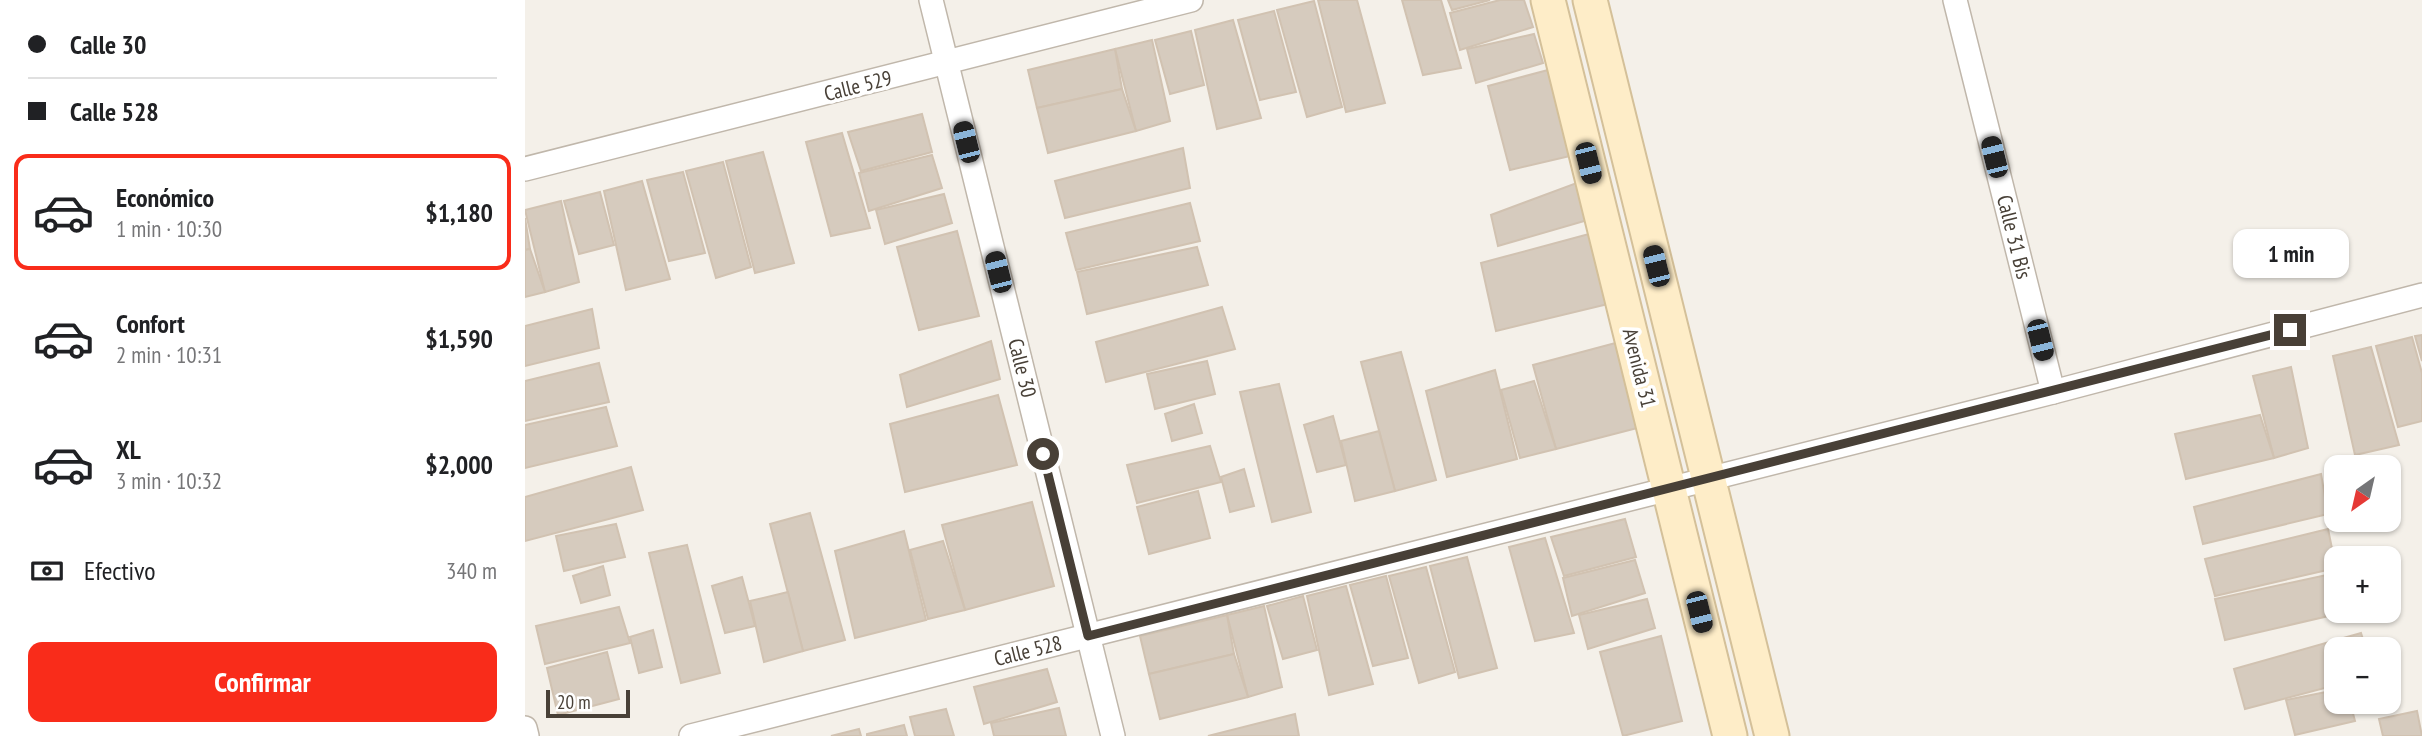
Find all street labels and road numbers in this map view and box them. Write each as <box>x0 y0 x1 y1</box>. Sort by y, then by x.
street label: Calle 529 <box>821 64 895 107</box>
street label: Calle 31 Bis <box>1991 192 2038 282</box>
street label: Avenida 31 <box>1617 325 1662 410</box>
street label: Calle 30 <box>1002 336 1043 400</box>
street label: Calle 528 <box>991 629 1065 672</box>

